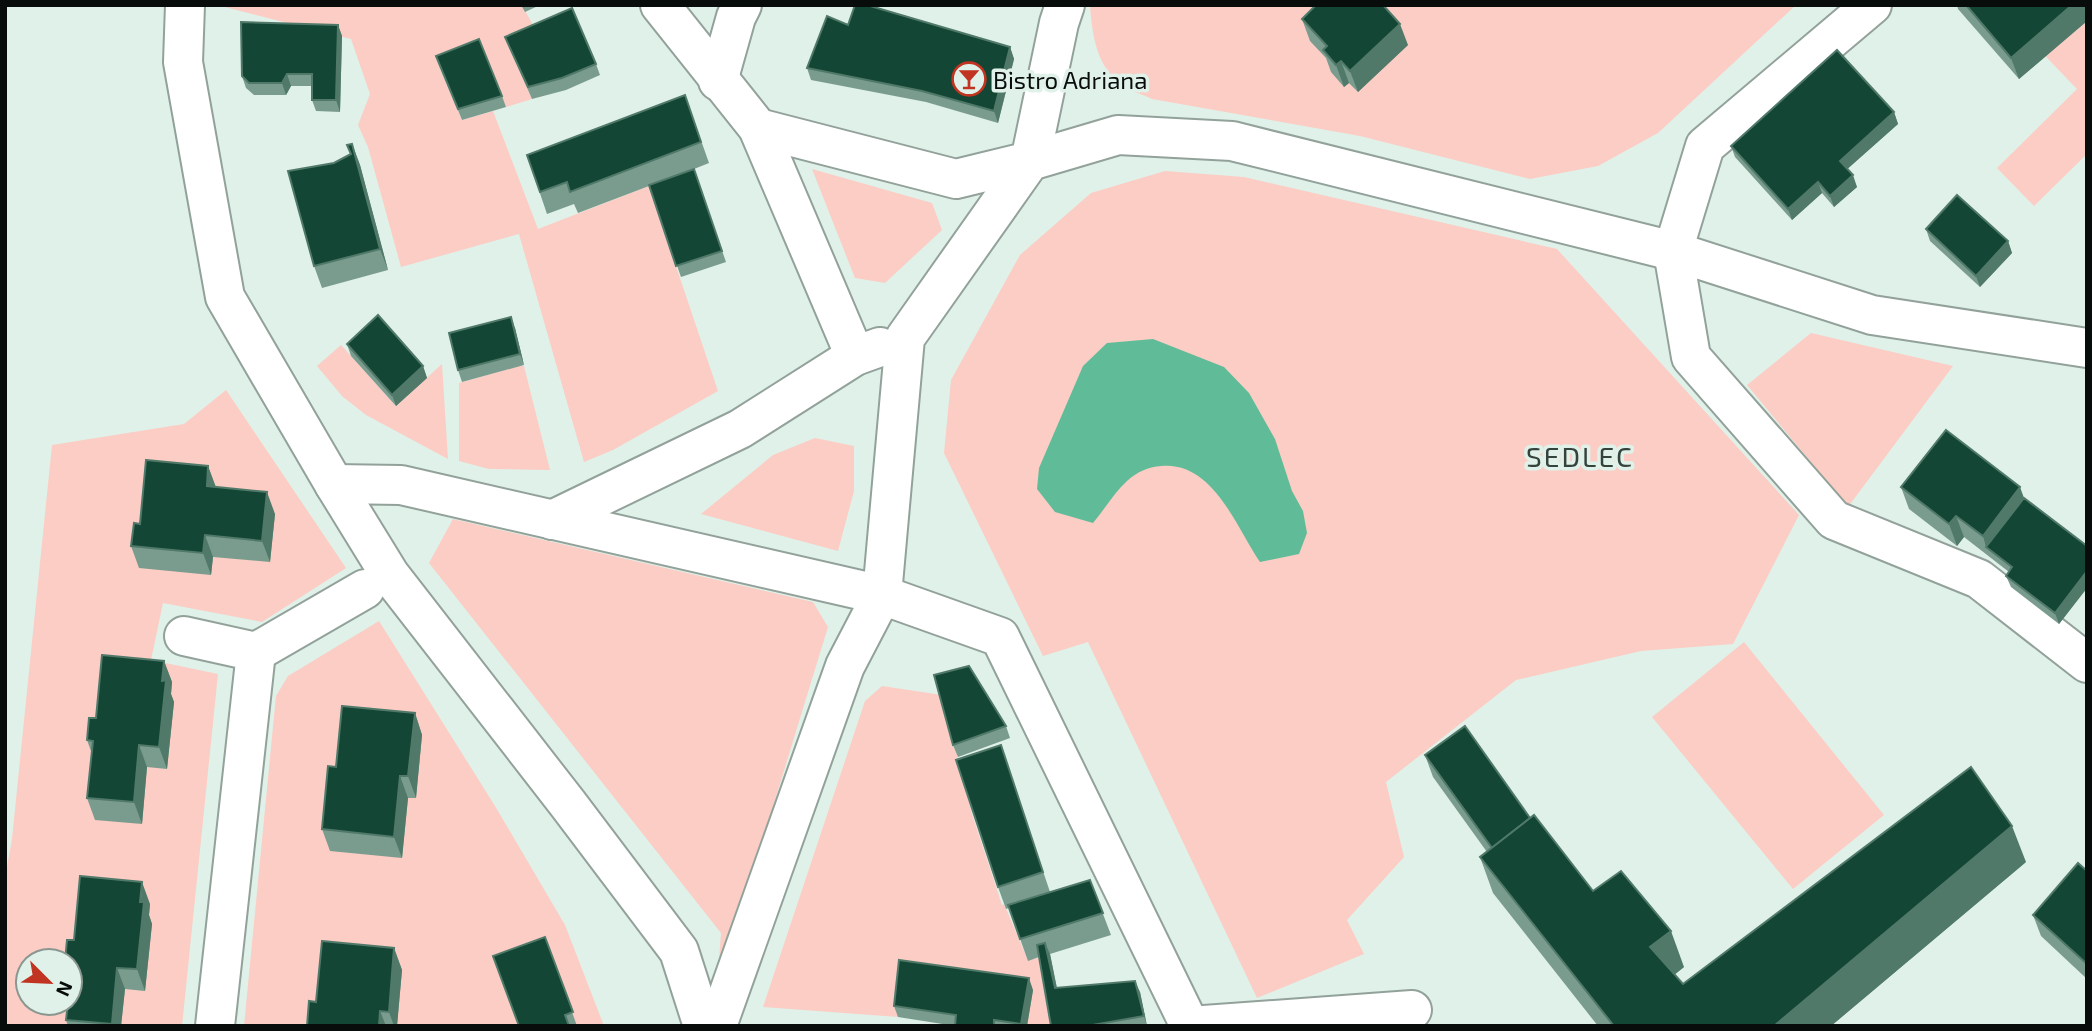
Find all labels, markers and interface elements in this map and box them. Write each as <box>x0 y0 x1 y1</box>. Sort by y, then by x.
bar icon: Bistro Adriana <box>950 60 988 98</box>
place label: Bistro Adriana <box>993 65 1147 94</box>
district label: SEDLEC <box>1526 439 1634 473</box>
north arrow <box>14 947 84 1017</box>
text: N <box>52 978 78 1000</box>

